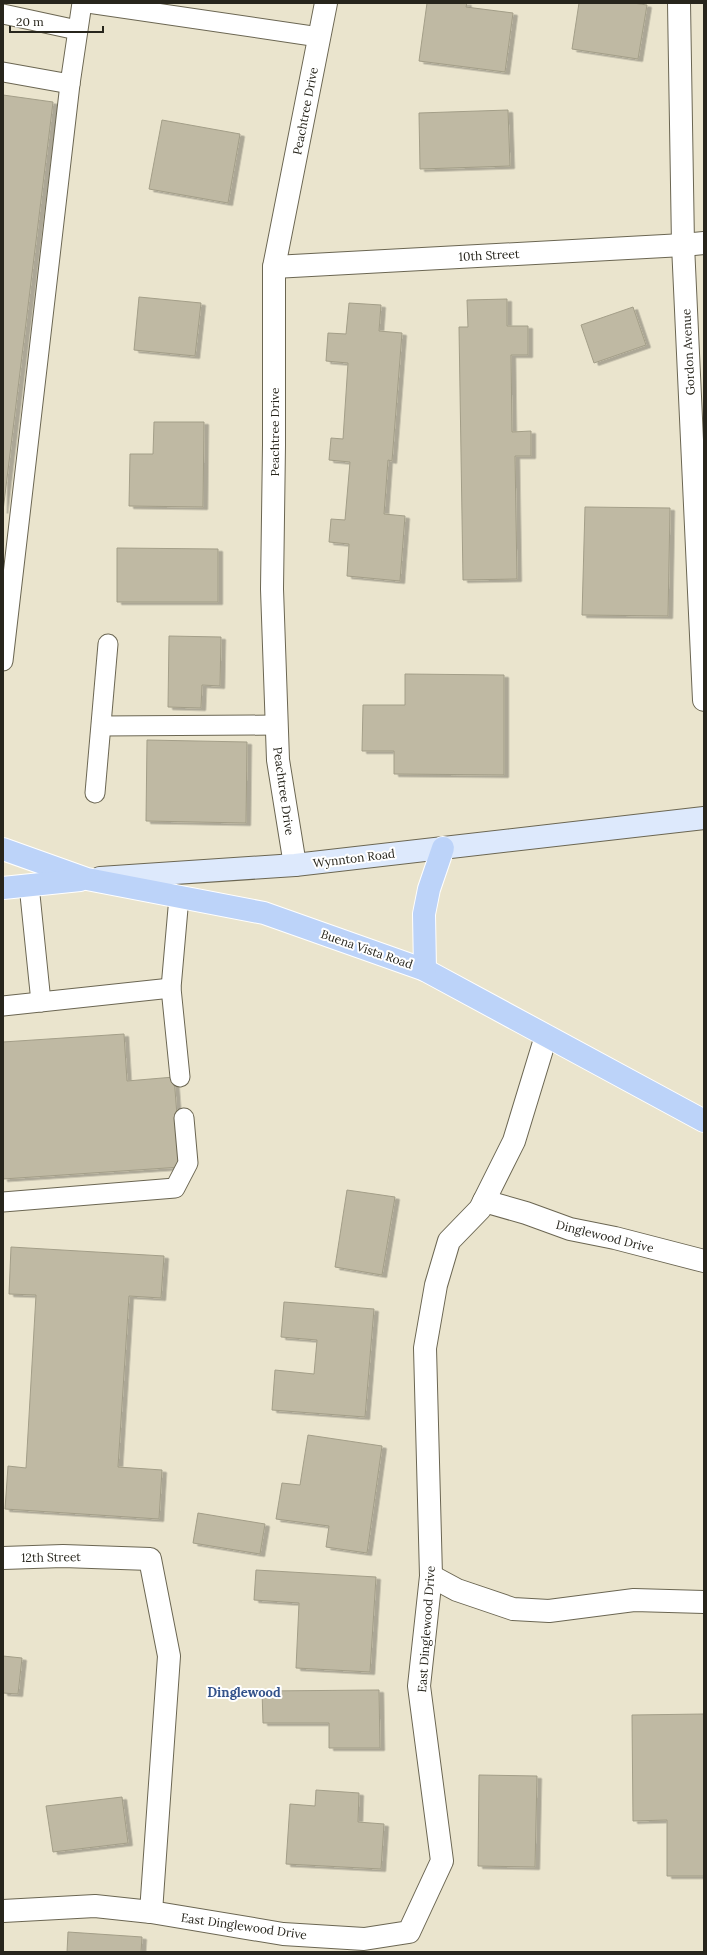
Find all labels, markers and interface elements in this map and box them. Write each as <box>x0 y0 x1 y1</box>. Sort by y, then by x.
scale bar <box>10 8 103 34</box>
text: 20 m <box>16 14 44 29</box>
street label: Peachtree Drive <box>289 65 321 156</box>
street label: 10th Street <box>458 246 520 264</box>
street label: Gordon Avenue <box>678 308 698 396</box>
street label: Peachtree Drive <box>267 387 282 477</box>
street label: Peachtree Drive <box>270 746 298 837</box>
street label: Wynnton Road <box>312 846 396 870</box>
street label: Buena Vista Road <box>319 926 415 972</box>
street label: Dinglewood Drive <box>555 1217 656 1256</box>
street label: 12th Street <box>21 1549 81 1565</box>
street label: East Dinglewood Drive <box>414 1565 438 1693</box>
district label: Dinglewood <box>207 1684 281 1701</box>
street label: East Dinglewood Drive <box>180 1910 308 1942</box>

